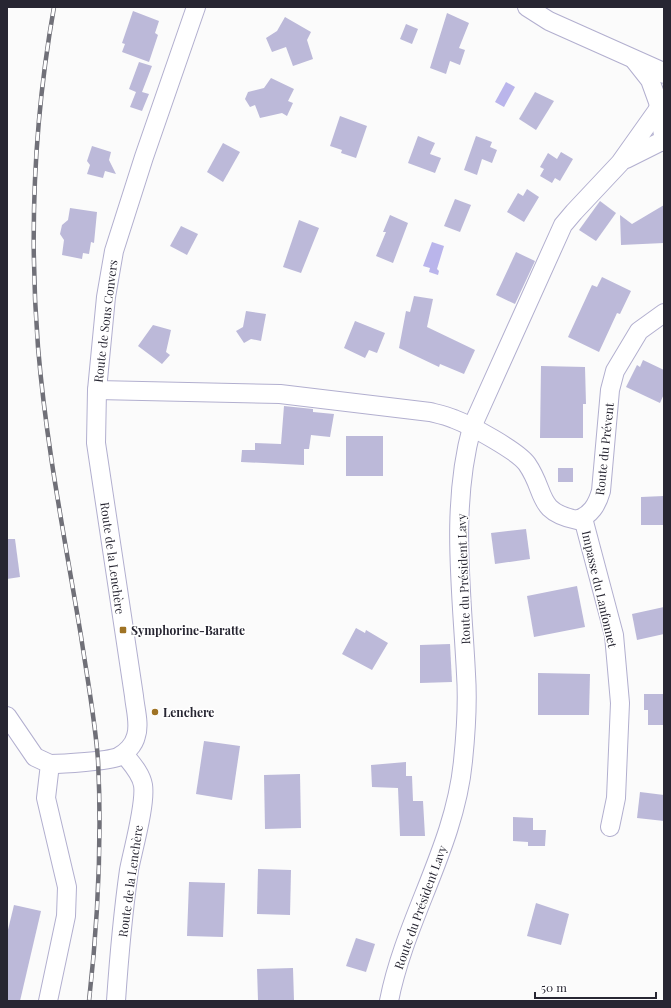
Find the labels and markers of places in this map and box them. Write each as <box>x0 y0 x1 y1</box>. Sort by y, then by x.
place label: Symphorine-Baratte <box>131 622 245 638</box>
marker: Symphorine-Baratte <box>118 625 128 635</box>
place label: Lenchere <box>163 704 214 720</box>
marker: Lenchere <box>150 707 160 717</box>

